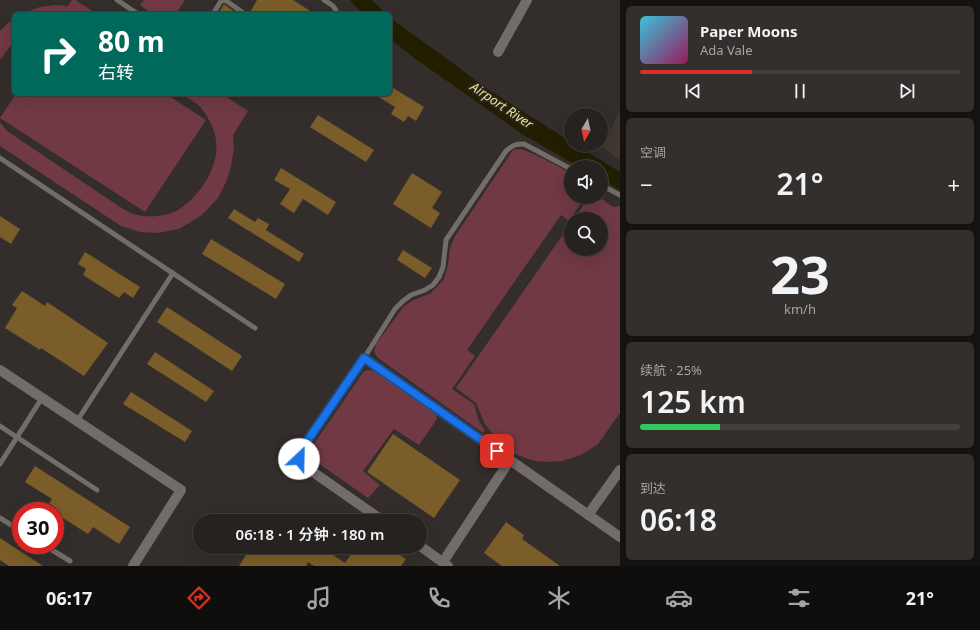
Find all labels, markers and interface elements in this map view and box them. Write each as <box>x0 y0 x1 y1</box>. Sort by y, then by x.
text: Paper Moons <box>700 21 798 41</box>
text: 80 m <box>98 22 165 60</box>
icon: right <box>32 28 84 80</box>
text: Ada Vale <box>700 41 753 59</box>
text: 右转 <box>98 60 134 84</box>
water label: Airport River <box>466 77 538 133</box>
icon: previous <box>682 80 704 102</box>
icon: pause <box>789 80 811 102</box>
icon: next <box>896 80 918 102</box>
north arrow <box>564 108 608 152</box>
map controls <box>564 108 608 256</box>
text: 空调 <box>640 143 666 161</box>
button: sound <box>564 160 608 204</box>
text: 21° <box>776 163 824 204</box>
text: − <box>640 169 653 199</box>
text: + <box>947 169 960 199</box>
button: search <box>564 212 608 256</box>
text: 23 <box>770 238 830 309</box>
text: km/h <box>784 300 816 318</box>
text: 续航 · 25% <box>640 361 702 379</box>
text: 125 km <box>640 381 746 422</box>
pin <box>480 434 514 468</box>
position arrow <box>278 438 320 480</box>
icon: arrive <box>486 440 508 462</box>
text: 到达 <box>640 479 666 497</box>
text: 06:18 <box>640 499 717 540</box>
speed limit sign: 30 <box>12 502 64 554</box>
text: 06:18 · 1 分钟 · 180 m <box>236 524 384 544</box>
icon: directions <box>185 584 213 612</box>
icon: music <box>305 584 333 612</box>
icon: phone <box>425 584 453 612</box>
icon: climate <box>545 584 573 612</box>
icon: car <box>665 584 693 612</box>
icon: filters <box>785 584 813 612</box>
text: 06:17 <box>46 586 92 610</box>
text: 21° <box>906 586 934 610</box>

